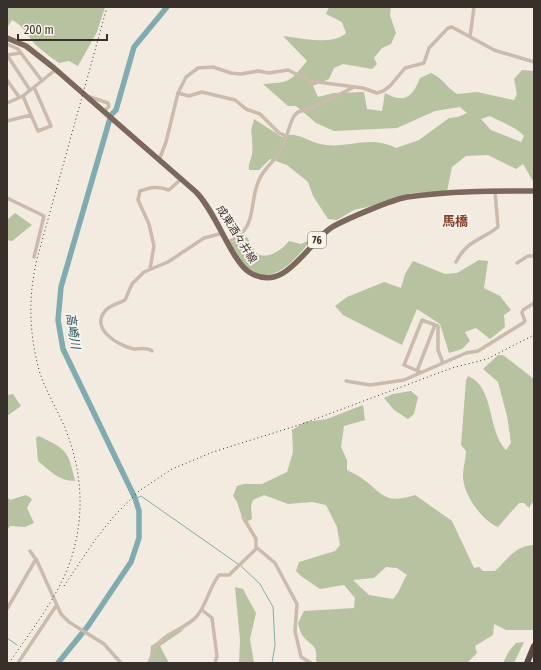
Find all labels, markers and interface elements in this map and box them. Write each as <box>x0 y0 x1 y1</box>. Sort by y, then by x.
scale bar <box>18 16 107 42</box>
text: 200 m <box>24 23 54 37</box>
street label: 成東酒々井線 <box>214 203 260 266</box>
district label: 馬橋 <box>442 214 468 229</box>
road number: 76 <box>308 232 326 248</box>
water label: 高崎川 <box>63 312 83 352</box>

